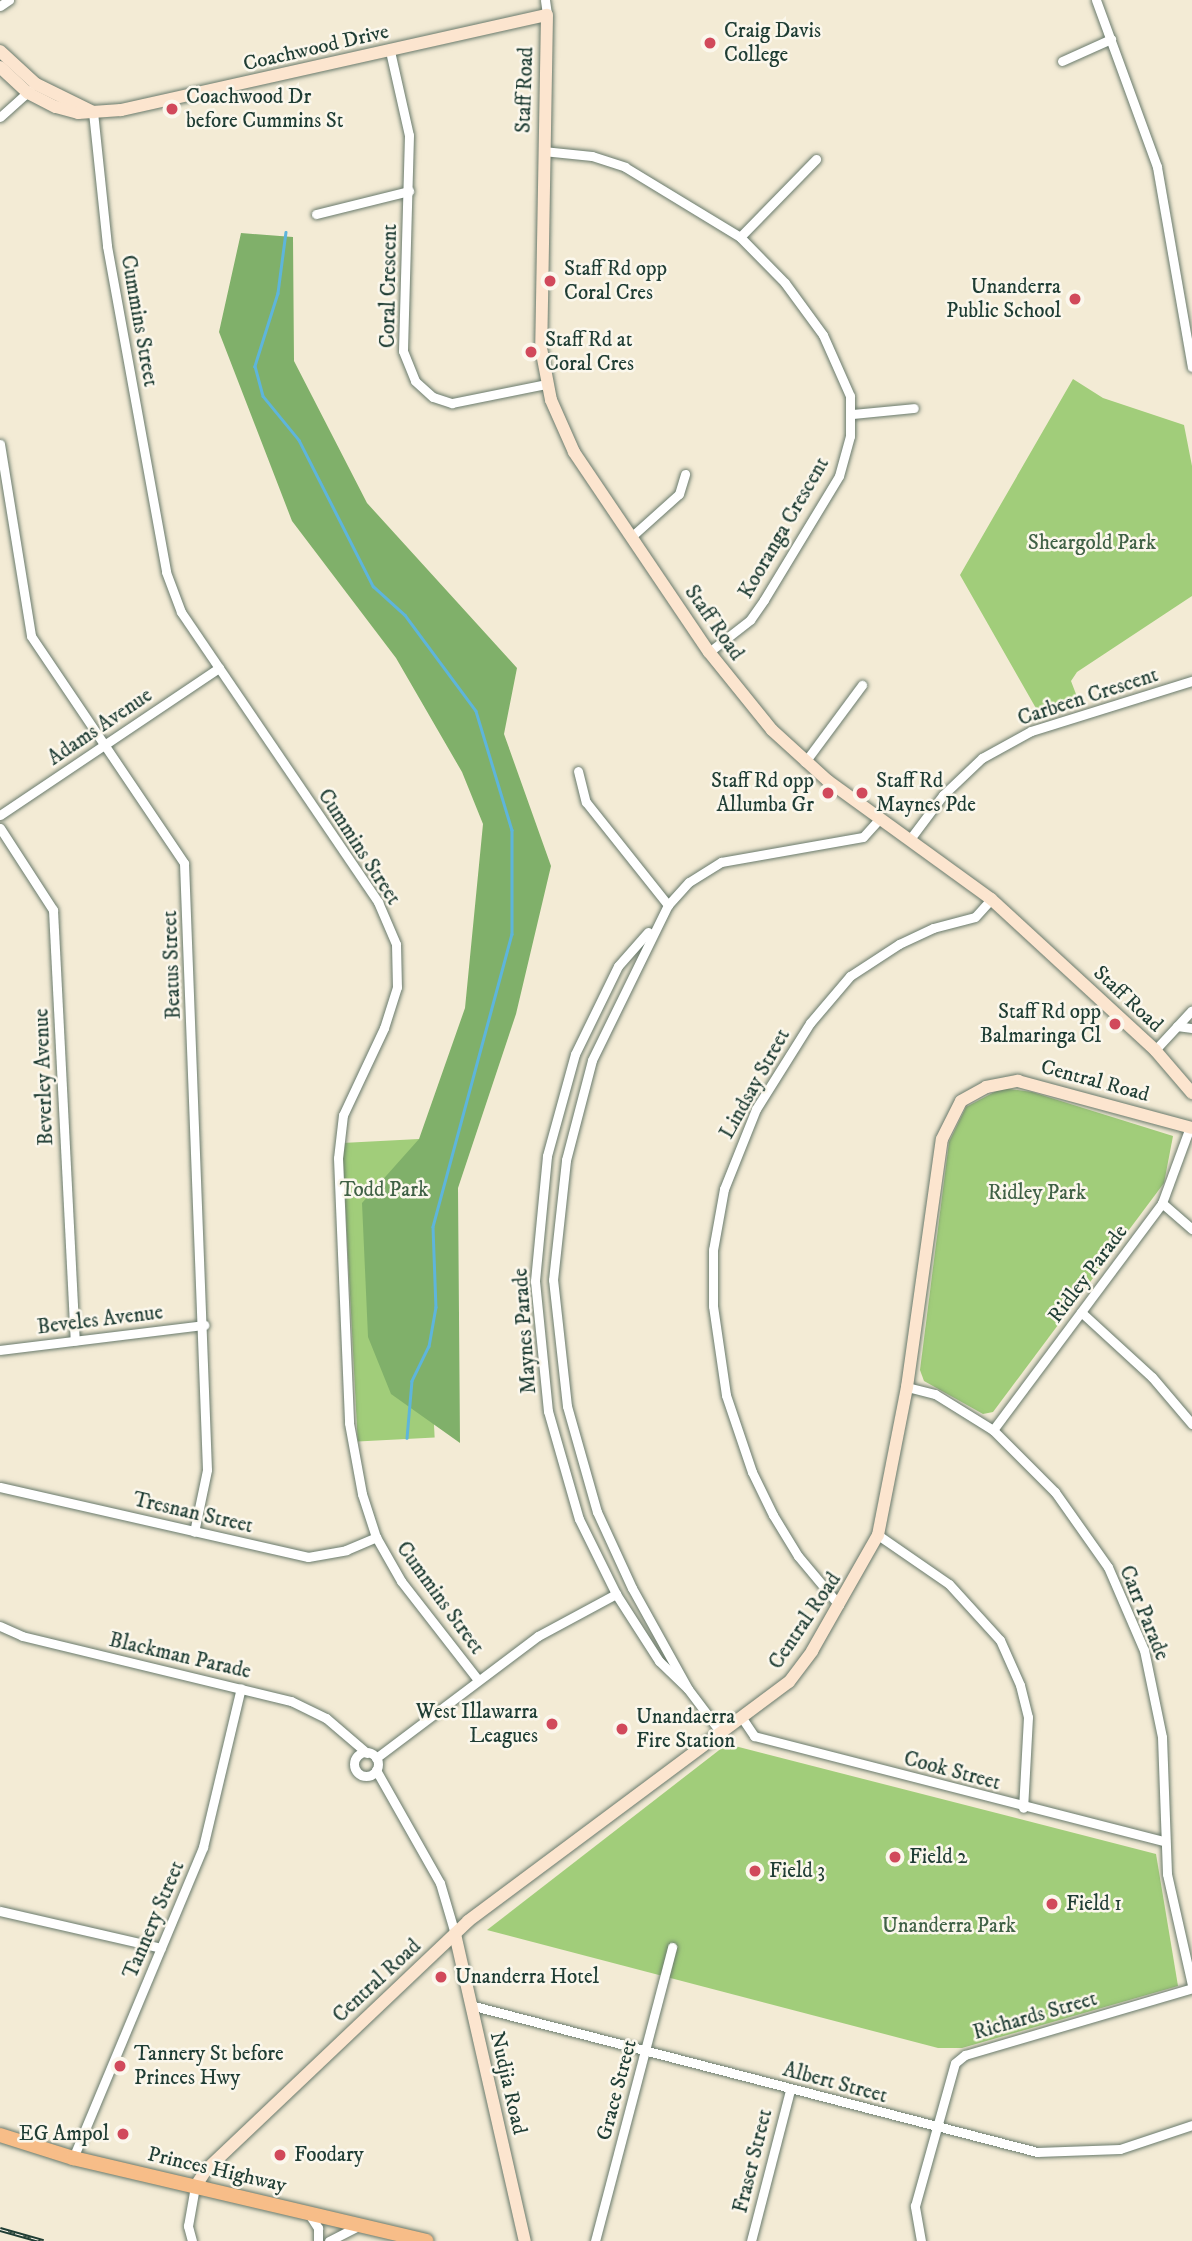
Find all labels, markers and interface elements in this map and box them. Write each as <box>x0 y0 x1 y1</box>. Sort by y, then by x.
place label: Craig Davis College <box>724 18 821 68</box>
street label: Coachwood Drive <box>241 19 391 77</box>
marker: Craig Davis College <box>702 35 718 51</box>
street label: Staff Road <box>511 46 539 134</box>
place label: Coachwood Dr before Cummins St <box>186 84 344 134</box>
marker: Coachwood Dr before Cummins St <box>164 101 180 117</box>
street label: Coral Crescent <box>375 224 403 348</box>
street label: Cummins Street <box>115 253 163 389</box>
place label: Staff Rd opp Coral Cres <box>564 256 667 306</box>
marker: Staff Rd opp Coral Cres <box>542 273 558 289</box>
place label: Unanderra Public School <box>946 274 1061 324</box>
marker: Unanderra Public School <box>1067 291 1083 307</box>
place label: Staff Rd at Coral Cres <box>545 327 634 377</box>
marker: Staff Rd at Coral Cres <box>523 344 539 360</box>
street label: Kooranga Crescent <box>733 453 835 603</box>
park label: Sheargold Park <box>1028 530 1156 556</box>
street label: Staff Road <box>679 580 749 666</box>
street label: Carbeen Crescent <box>1015 662 1161 732</box>
street label: Adams Avenue <box>43 683 157 771</box>
place label: Staff Rd opp Allumba Gr <box>711 768 814 818</box>
place label: Staff Rd Maynes Pde <box>876 768 976 818</box>
street label: Cummins Street <box>312 784 406 910</box>
marker: Staff Rd opp Allumba Gr <box>820 785 836 801</box>
marker: Staff Rd Maynes Pde <box>854 785 870 801</box>
street label: Beatus Street <box>158 910 186 1020</box>
street label: Staff Road <box>1088 960 1168 1038</box>
place label: Staff Rd opp Balmaringa Cl <box>980 999 1101 1049</box>
street label: Beverley Avenue <box>29 1008 59 1146</box>
marker: Staff Rd opp Balmaringa Cl <box>1107 1016 1123 1032</box>
street label: Lindsay Street <box>714 1025 796 1143</box>
street label: Central Road <box>1038 1054 1152 1108</box>
park label: Todd Park <box>340 1177 428 1203</box>
park label: Ridley Park <box>988 1180 1086 1206</box>
street label: Ridley Parade <box>1043 1220 1133 1328</box>
street label: Maynes Parade <box>508 1267 542 1395</box>
street label: Beveles Avenue <box>36 1300 164 1340</box>
street label: Tresnan Street <box>131 1487 255 1539</box>
street label: Cummins Street <box>391 1537 489 1659</box>
street label: Carr Parade <box>1114 1562 1174 1664</box>
street label: Central Road <box>763 1568 847 1674</box>
street label: Blackman Parade <box>106 1627 254 1685</box>
place label: West Illawarra Leagues <box>416 1699 538 1749</box>
place label: Unandaerra Fire Station <box>636 1704 735 1754</box>
marker: West Illawarra Leagues <box>544 1716 560 1732</box>
marker: Unandaerra Fire Station <box>614 1721 630 1737</box>
street label: Cook Street <box>901 1746 1003 1796</box>
place label: Field 2 <box>909 1844 968 1870</box>
marker: Field 2 <box>887 1849 903 1865</box>
street label: Tannery Street <box>118 1857 190 1983</box>
place label: Field 3 <box>769 1858 825 1884</box>
marker: Field 3 <box>747 1863 763 1879</box>
place label: Field 1 <box>1066 1891 1122 1917</box>
marker: Field 1 <box>1044 1896 1060 1912</box>
park label: Unanderra Park <box>882 1913 1016 1939</box>
street label: Central Road <box>328 1934 426 2028</box>
place label: Unanderra Hotel <box>455 1964 599 1990</box>
marker: Unanderra Hotel <box>433 1969 449 1985</box>
street label: Richards Street <box>970 1986 1100 2046</box>
street label: Nudjia Road <box>484 2029 532 2137</box>
street label: Grace Street <box>591 2037 643 2143</box>
place label: Tannery St before Princes Hwy <box>134 2041 284 2091</box>
street label: Albert Street <box>780 2057 890 2109</box>
marker: Tannery St before Princes Hwy <box>112 2058 128 2074</box>
street label: Fraser Street <box>728 2106 778 2216</box>
place label: EG Ampol <box>19 2121 109 2147</box>
marker: EG Ampol <box>115 2126 131 2142</box>
street label: Princes Highway <box>145 2142 289 2198</box>
place label: Foodary <box>294 2142 364 2168</box>
marker: Foodary <box>272 2147 288 2163</box>

